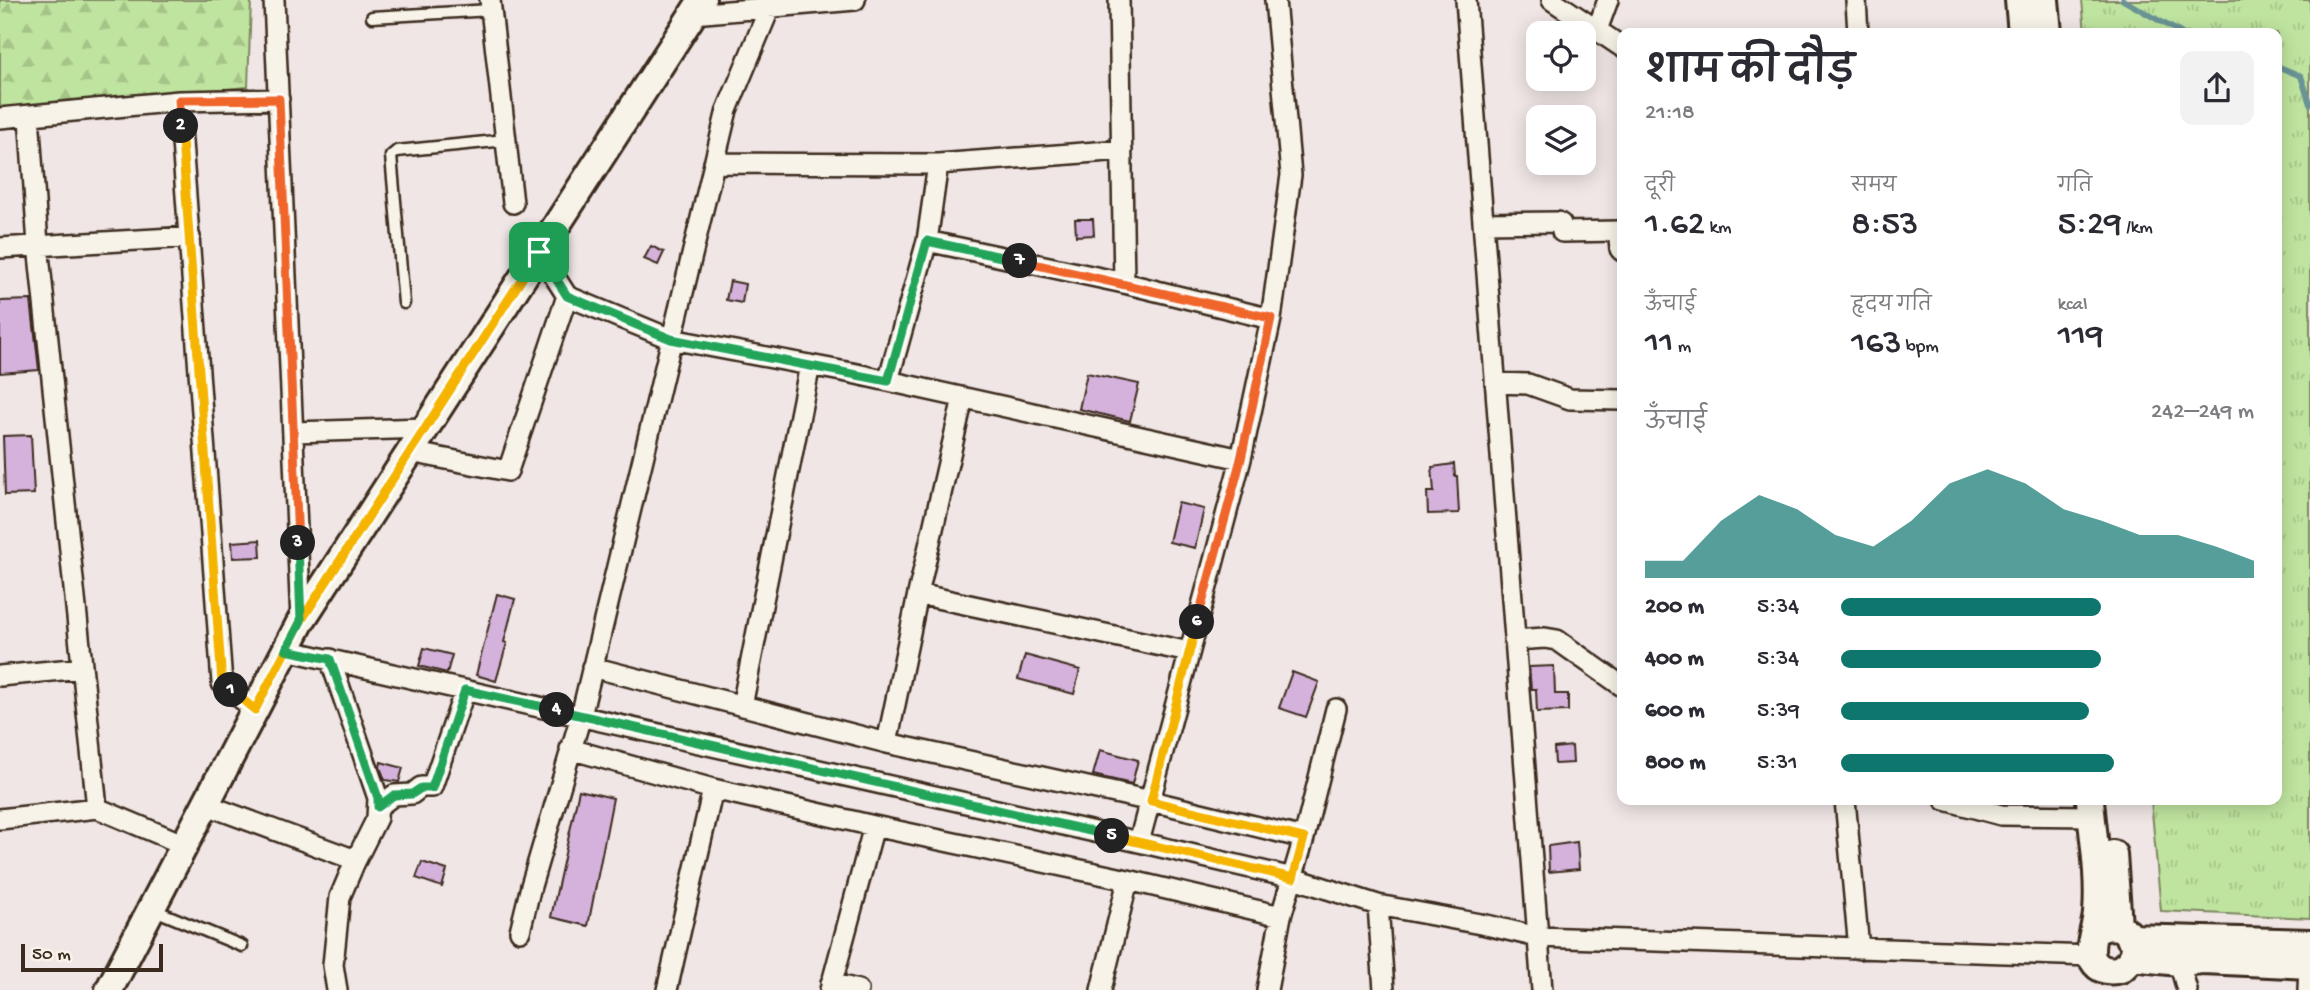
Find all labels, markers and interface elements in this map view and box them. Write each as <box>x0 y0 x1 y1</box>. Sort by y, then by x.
map controls <box>1526 21 1596 175</box>
button: locate <box>1526 21 1596 91</box>
button: share <box>2180 51 2254 125</box>
text: शाम की दौड़ <box>1645 52 1855 96</box>
text: 21:18 <box>1645 100 1695 127</box>
button: layers <box>1526 105 1596 175</box>
pin: 2 <box>164 108 198 144</box>
text: 2 <box>176 114 185 137</box>
text: दूरी <box>1645 176 1675 199</box>
text: समय <box>1851 176 1897 199</box>
text: गति <box>2058 176 2092 199</box>
text: 1.62 <box>1645 205 1705 246</box>
text: 8:53 <box>1851 205 1918 246</box>
text: 5:29 <box>2058 205 2122 246</box>
text: km <box>1705 217 1732 240</box>
text: /km <box>2122 217 2153 240</box>
pin <box>509 222 569 282</box>
icon: arrive <box>520 233 558 271</box>
pin: 7 <box>1002 244 1038 278</box>
text: 7 <box>1015 249 1024 272</box>
text: kcal <box>2058 294 2087 317</box>
text: ऊँचाई <box>1645 295 1696 318</box>
text: हृदय गति <box>1851 295 1932 318</box>
text: 119 <box>2058 317 2103 358</box>
text: 11 <box>1645 324 1673 365</box>
text: 163 <box>1851 324 1901 365</box>
text: m <box>1673 336 1691 359</box>
text: bpm <box>1901 336 1939 359</box>
text: 242–249 m <box>2151 399 2254 426</box>
text: ऊँचाई <box>1645 410 1707 437</box>
pin: 3 <box>280 526 316 560</box>
text: 3 <box>293 531 302 554</box>
text: 200 m <box>1645 594 1704 621</box>
text: 5:34 <box>1757 594 1799 621</box>
pin: 6 <box>1180 604 1214 640</box>
text: 6 <box>1192 610 1201 633</box>
text: 400 m <box>1645 646 1704 673</box>
text: 5:34 <box>1757 646 1799 673</box>
pin: 1 <box>214 672 248 708</box>
text: 1 <box>227 678 234 701</box>
pin: 4 <box>540 692 574 728</box>
text: 4 <box>552 698 561 721</box>
text: 600 m <box>1645 698 1705 725</box>
text: 5:39 <box>1757 698 1800 725</box>
text: 800 m <box>1645 750 1706 777</box>
text: 5:31 <box>1757 750 1798 777</box>
pin: 5 <box>1094 818 1130 854</box>
text: 5 <box>1107 824 1117 847</box>
scale bar <box>21 941 163 973</box>
text: 50 m <box>32 944 71 967</box>

